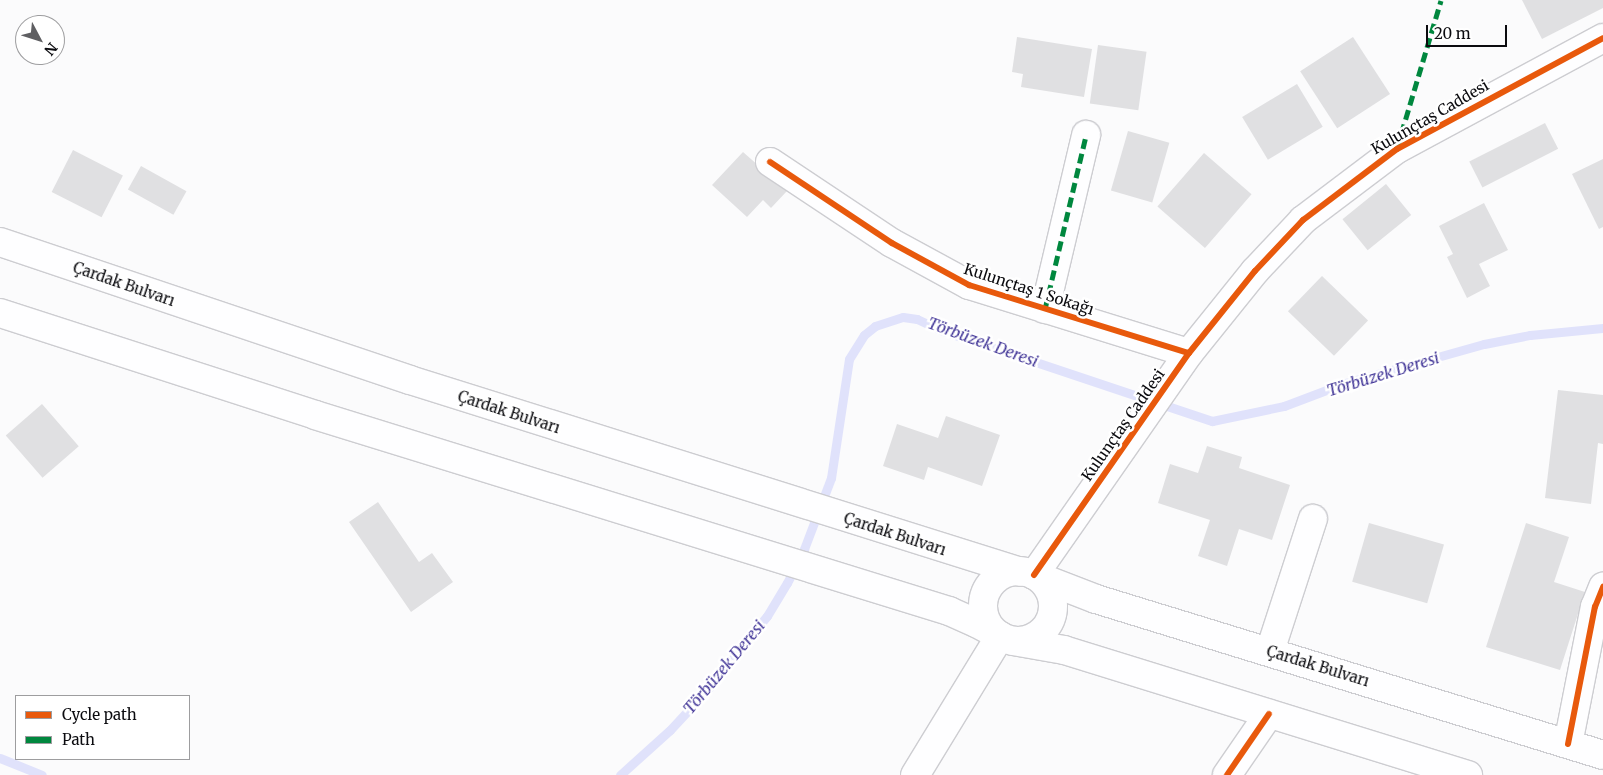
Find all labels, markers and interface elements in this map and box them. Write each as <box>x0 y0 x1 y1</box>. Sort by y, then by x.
north arrow <box>15 15 65 65</box>
scale bar <box>1428 15 1509 47</box>
text: 20 m <box>1434 24 1471 43</box>
text: N <box>40 39 61 59</box>
street label: Kulunçtaş Caddesi <box>1368 76 1492 158</box>
street label: Çardak Bulvarı <box>71 258 177 310</box>
street label: Kulunçtaş 1 Sokağı <box>962 259 1096 319</box>
water label: Törbüzek Deresi <box>925 313 1041 371</box>
water label: Törbüzek Deresi <box>1325 348 1441 400</box>
street label: Kulunçtaş Caddesi <box>1078 366 1168 484</box>
street label: Çardak Bulvarı <box>456 387 562 437</box>
street label: Çardak Bulvarı <box>842 509 948 559</box>
water label: Törbüzek Deresi <box>679 616 769 718</box>
street label: Çardak Bulvarı <box>1264 642 1372 690</box>
legend <box>15 695 190 760</box>
text: Cycle path <box>62 705 137 724</box>
text: Path <box>62 730 95 749</box>

